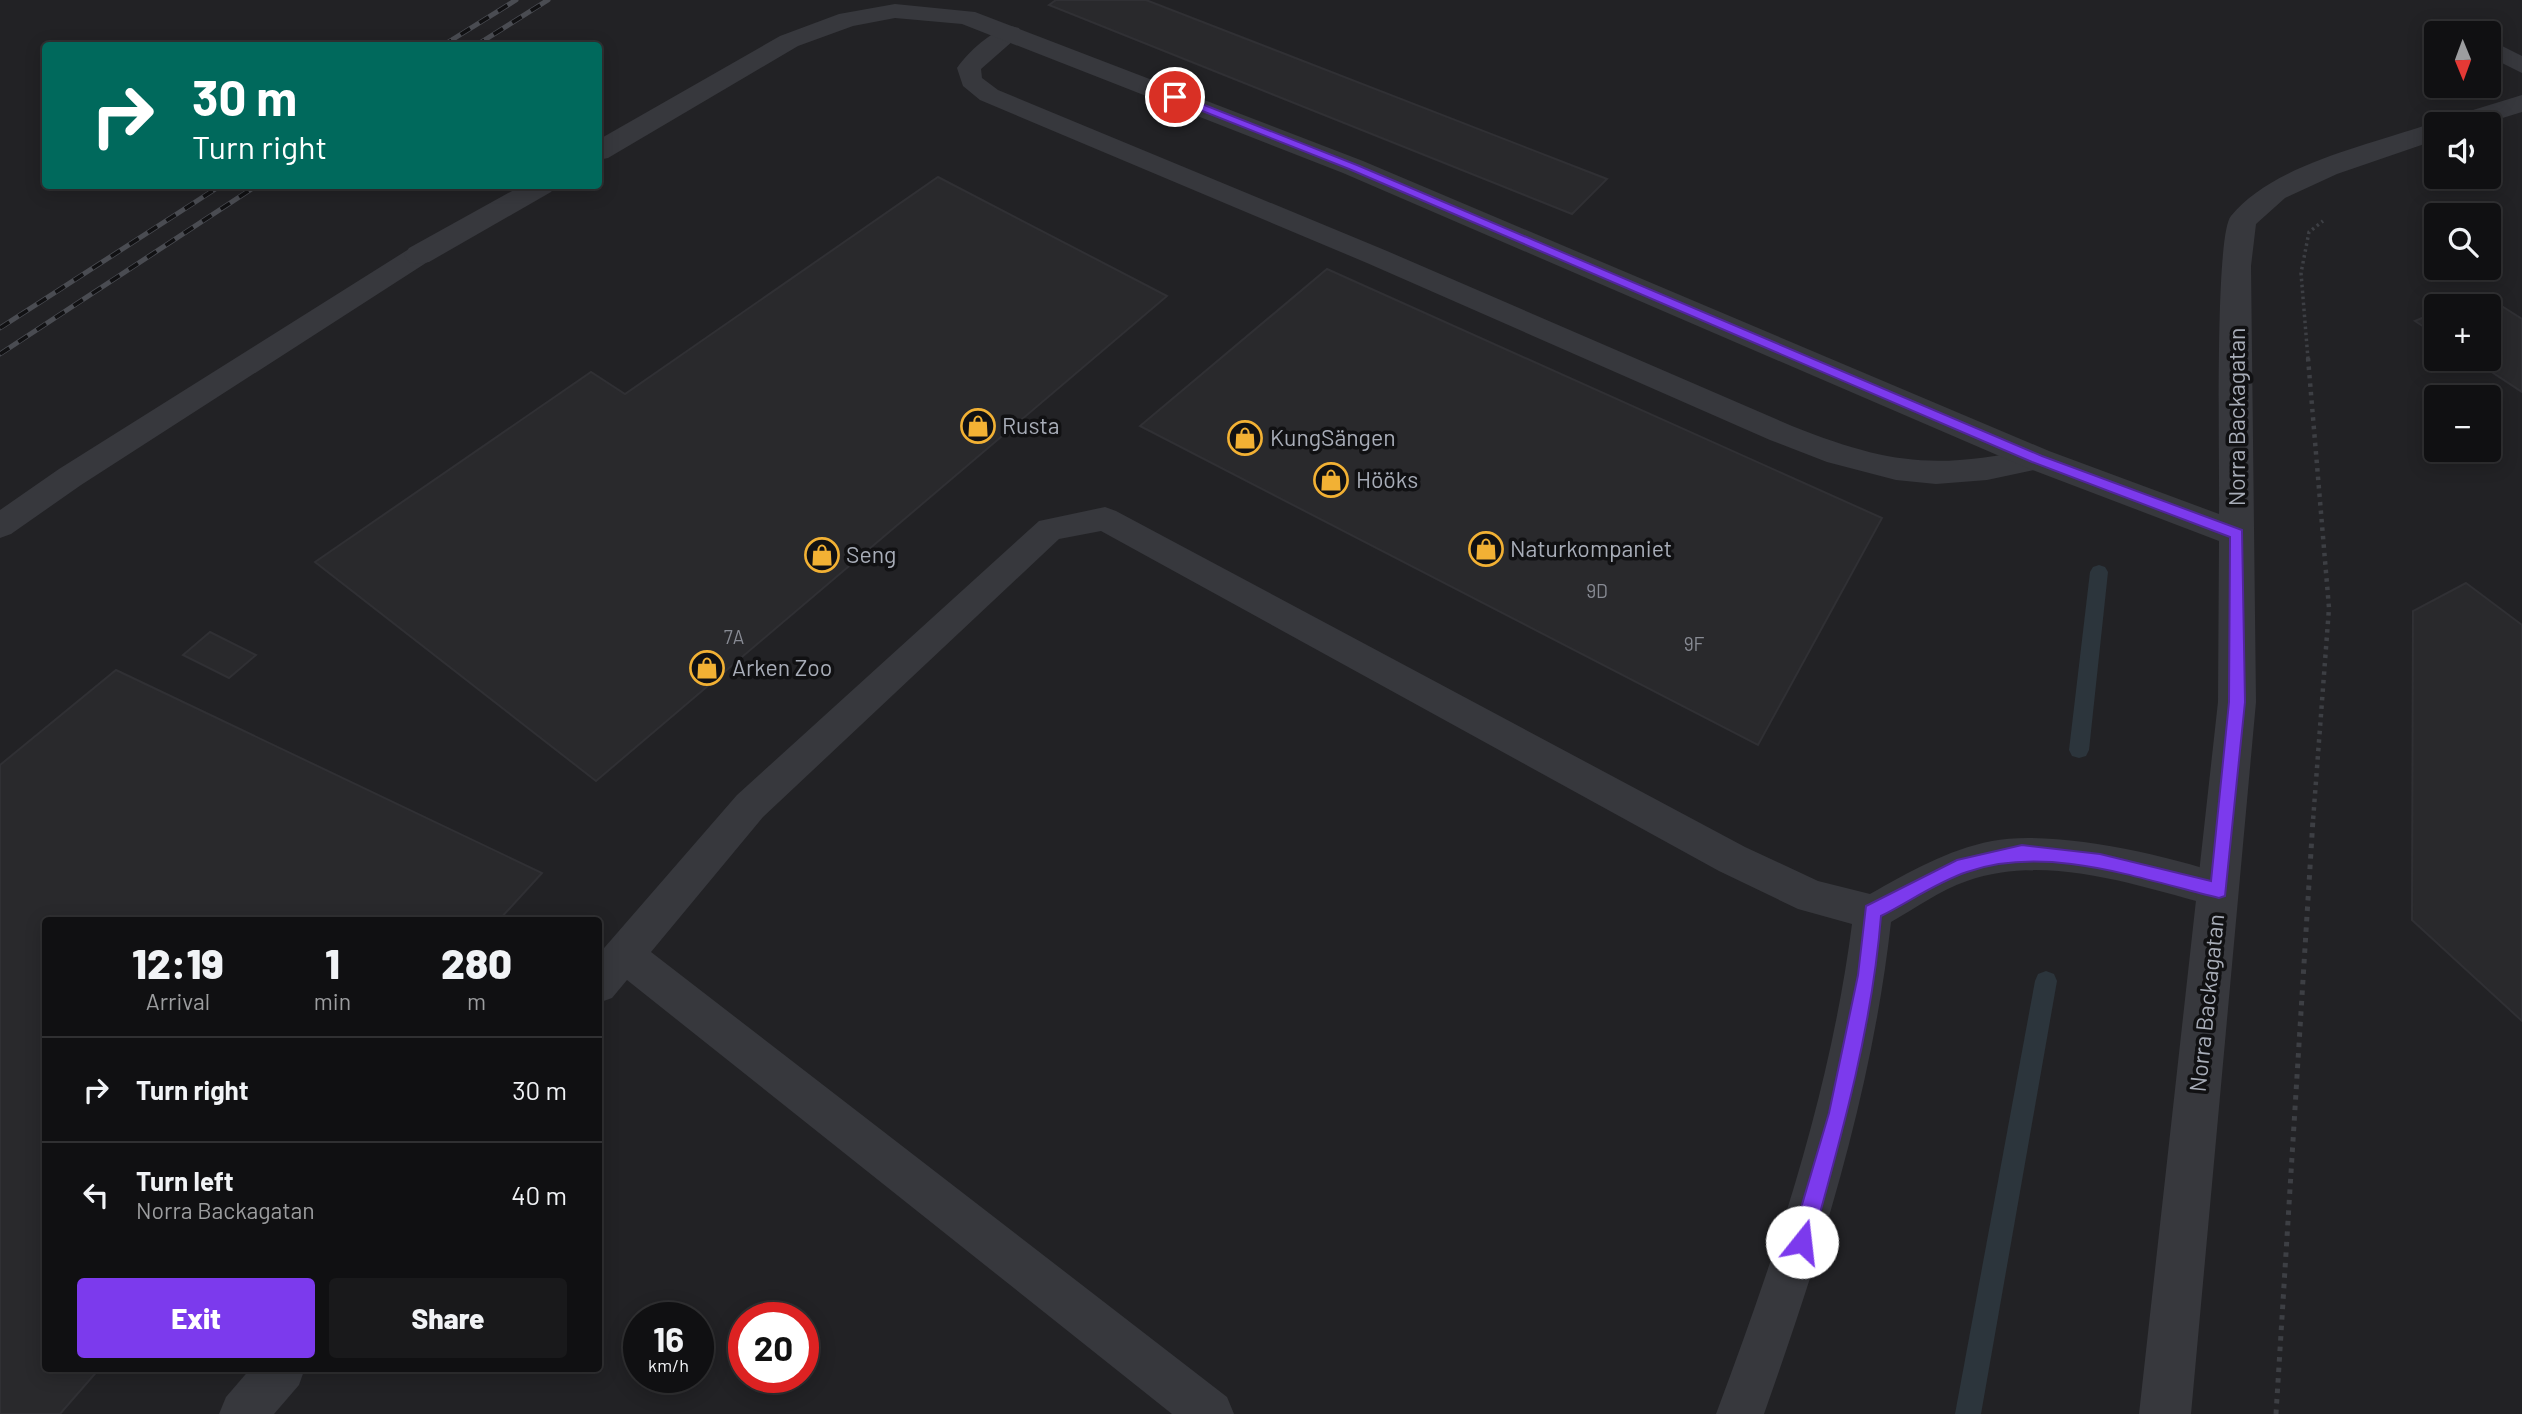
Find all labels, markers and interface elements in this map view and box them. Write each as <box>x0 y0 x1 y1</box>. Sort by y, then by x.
north arrow <box>2424 21 2501 98</box>
map controls <box>2424 21 2501 462</box>
text: 30 m <box>192 67 297 126</box>
pin <box>1145 67 1205 127</box>
icon: right <box>77 70 168 161</box>
icon: arrive <box>1156 78 1194 116</box>
button: sound <box>2424 112 2501 189</box>
text: Turn right <box>192 127 327 165</box>
button: search <box>2424 203 2501 280</box>
button: + <box>2424 294 2501 371</box>
street label: Norra Backagatan <box>2222 328 2250 506</box>
button: − <box>2424 385 2501 462</box>
shop icon: Rusta <box>959 407 997 445</box>
place label: Rusta <box>1002 411 1060 439</box>
shop icon: KungSängen <box>1226 419 1264 457</box>
place label: KungSängen <box>1270 423 1396 451</box>
shop icon: Hööks <box>1312 461 1350 499</box>
place label: Hööks <box>1356 465 1418 493</box>
shop icon: Naturkompaniet <box>1467 530 1505 568</box>
place label: Naturkompaniet <box>1510 534 1672 562</box>
shop icon: Seng <box>803 536 841 574</box>
place label: Seng <box>846 540 896 568</box>
house number: 9D <box>1586 579 1608 602</box>
house number: 7A <box>724 625 744 648</box>
house number: 9F <box>1684 632 1705 655</box>
shop icon: Arken Zoo <box>688 649 726 687</box>
place label: Arken Zoo <box>732 653 832 681</box>
street label: Norra Backagatan <box>2183 913 2229 1093</box>
text: 12:19 <box>132 937 224 987</box>
text: 1 <box>325 937 340 987</box>
text: 280 <box>441 937 512 987</box>
text: Arrival <box>146 987 210 1015</box>
text: min <box>314 987 351 1015</box>
text: m <box>467 987 486 1015</box>
icon: right <box>77 1071 115 1109</box>
text: Turn right <box>136 1074 249 1105</box>
text: 30 m <box>512 1074 567 1105</box>
text: Turn left <box>136 1165 234 1196</box>
icon: left <box>77 1176 115 1214</box>
text: 40 m <box>511 1179 567 1210</box>
text: Norra Backagatan <box>136 1196 315 1224</box>
position arrow <box>1765 1205 1839 1279</box>
button: Exit <box>77 1278 315 1358</box>
button: Share <box>329 1278 567 1358</box>
speed limit sign: 20 <box>728 1302 819 1393</box>
text: 16 <box>653 1317 684 1359</box>
text: km/h <box>648 1354 689 1376</box>

